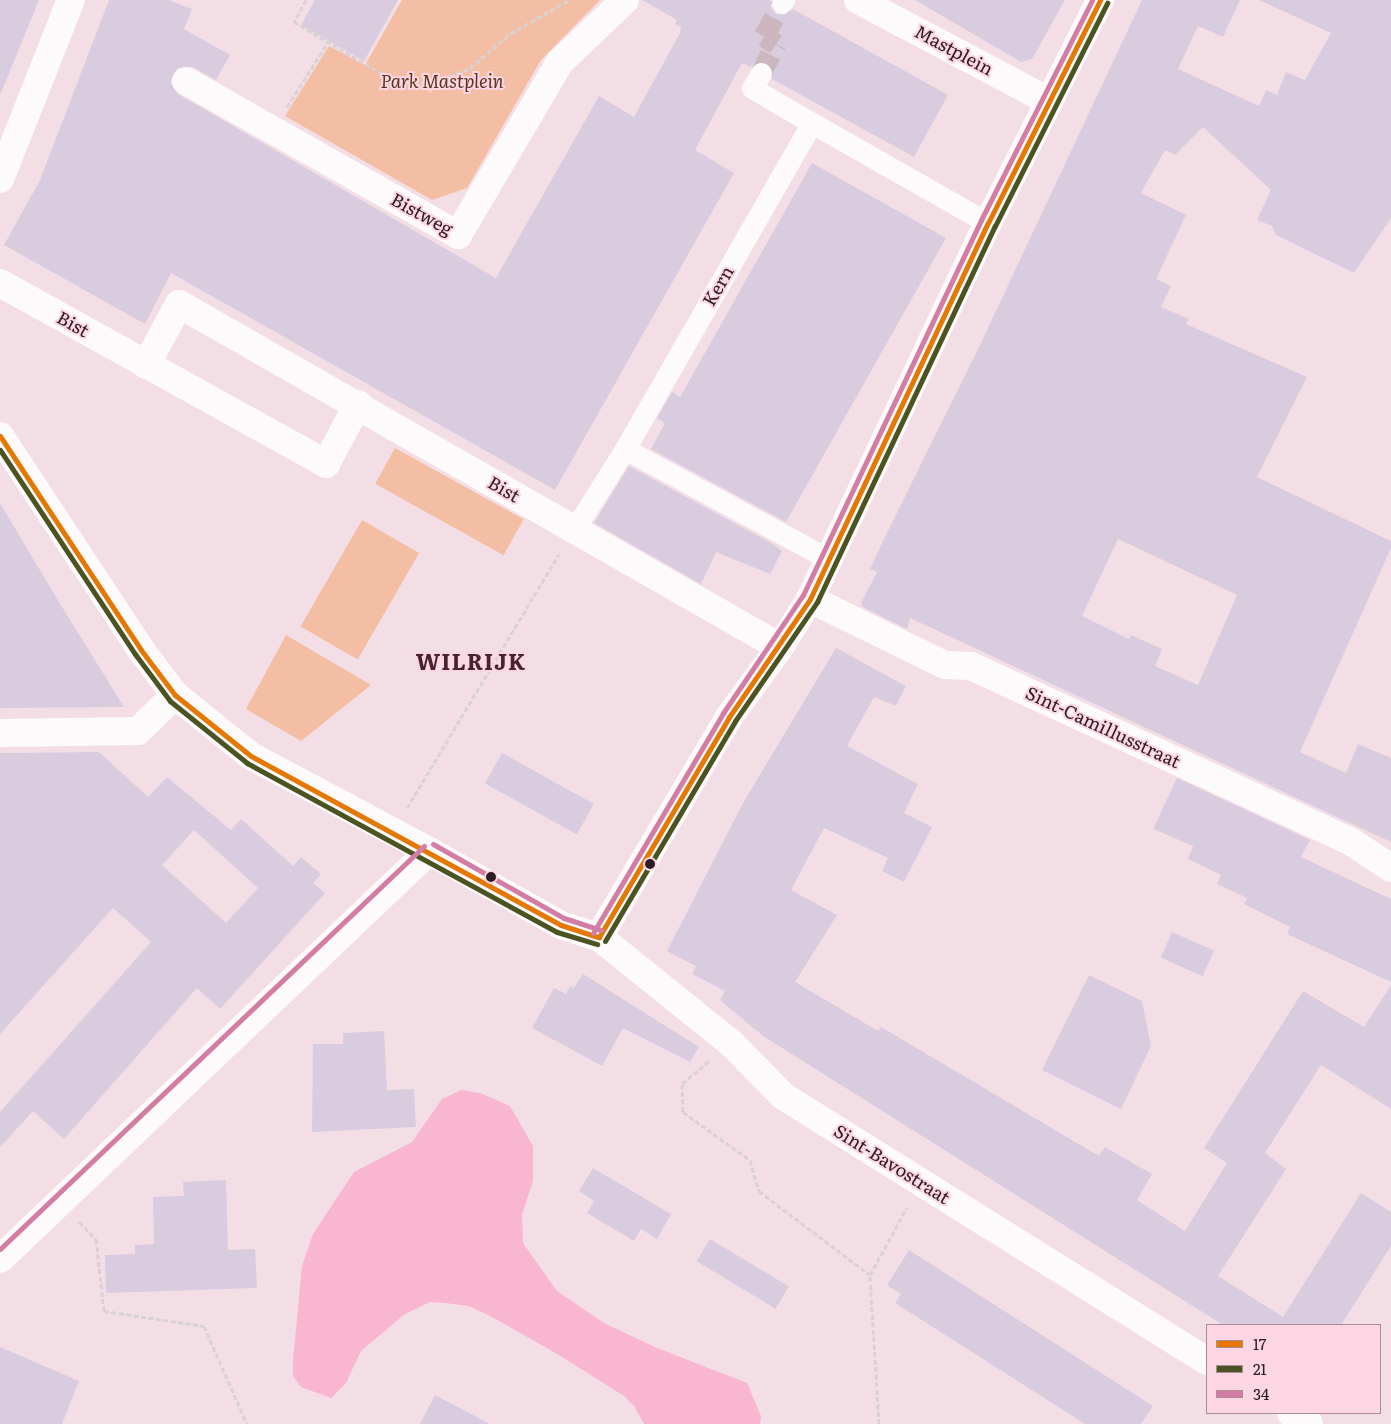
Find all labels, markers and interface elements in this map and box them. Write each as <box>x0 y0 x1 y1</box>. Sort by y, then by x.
street label: Mastplein <box>911 20 997 80</box>
park label: Park Mastplein <box>380 70 504 92</box>
street label: Bistweg <box>387 188 457 240</box>
street label: Kern <box>698 262 738 310</box>
street label: Bist <box>53 307 93 341</box>
street label: Bist <box>484 471 524 507</box>
district label: WILRIJK <box>415 648 527 674</box>
street label: Sint-Camillusstraat <box>1022 682 1184 772</box>
unlabelled marker <box>645 859 655 869</box>
unlabelled marker <box>486 872 496 882</box>
street label: Sint-Bavostraat <box>830 1120 954 1208</box>
legend <box>1206 1324 1381 1414</box>
text: 17 <box>1253 1332 1266 1355</box>
text: 21 <box>1253 1357 1267 1380</box>
text: 34 <box>1253 1382 1269 1405</box>

